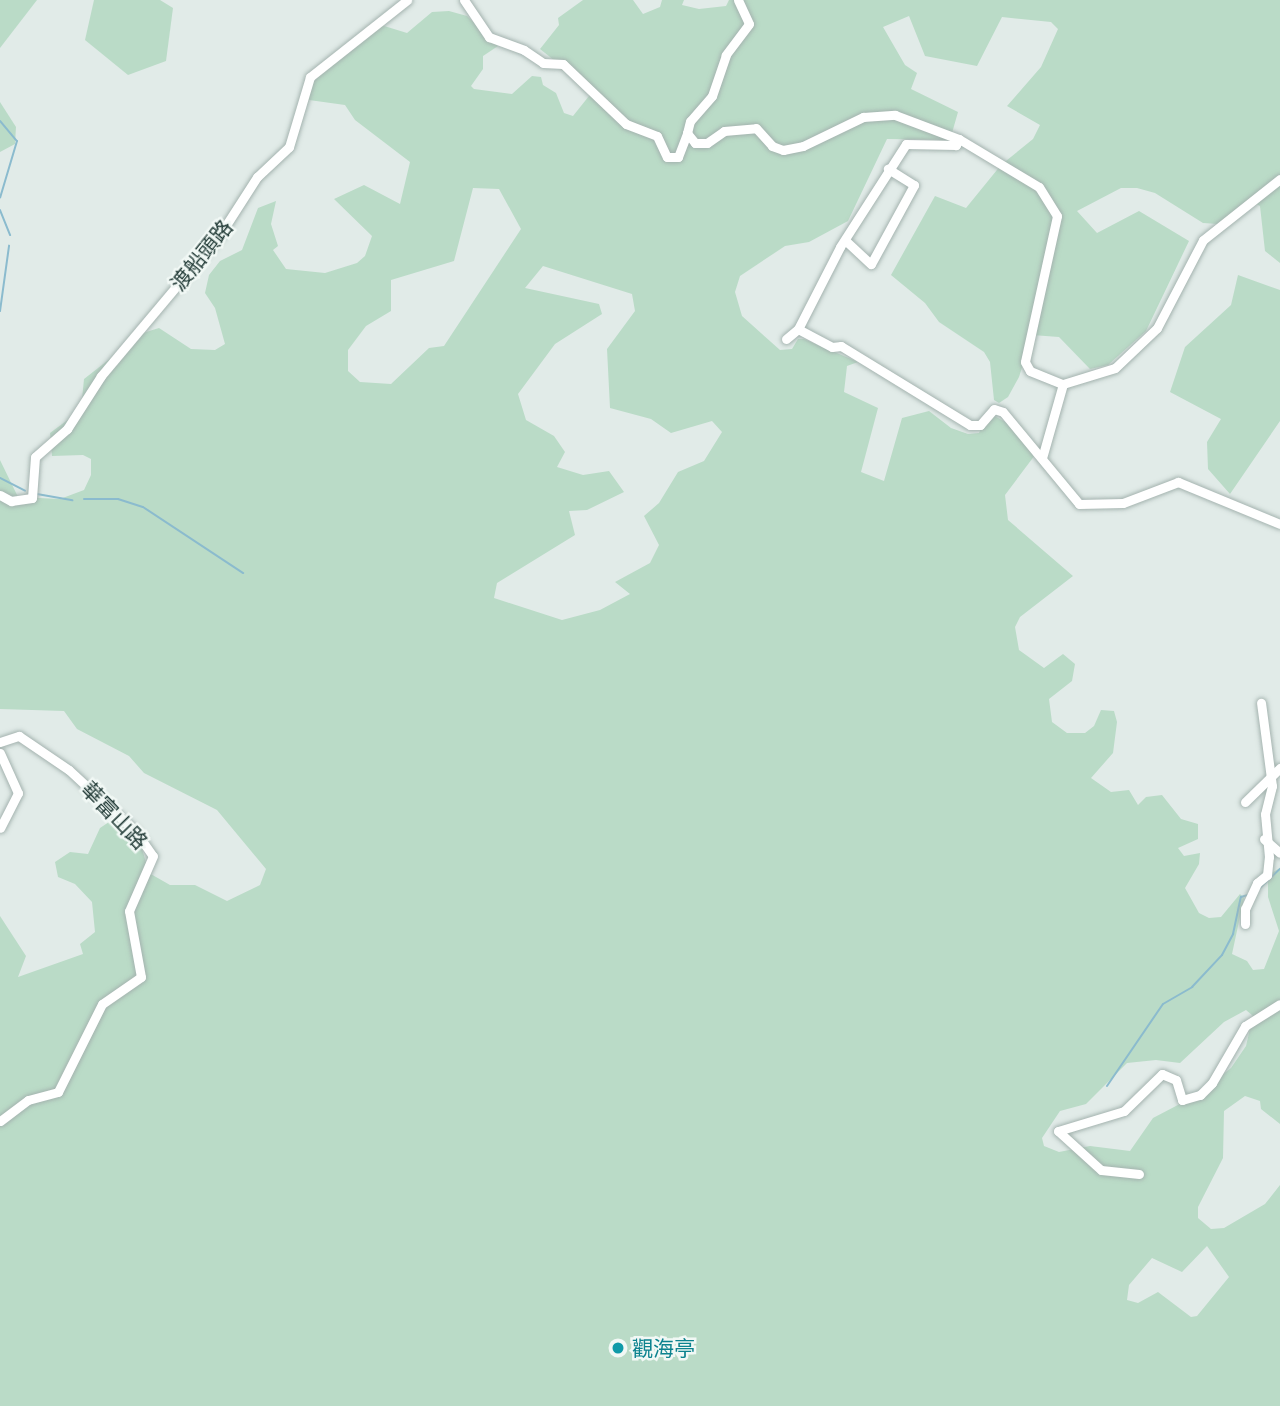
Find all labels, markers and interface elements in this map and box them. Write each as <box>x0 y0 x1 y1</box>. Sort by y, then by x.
street label: 渡船頭路 <box>165 214 237 296</box>
street label: 華富山路 <box>77 776 153 854</box>
place label: 觀海亭 <box>632 1335 695 1361</box>
marker: 觀海亭 <box>610 1340 626 1356</box>

